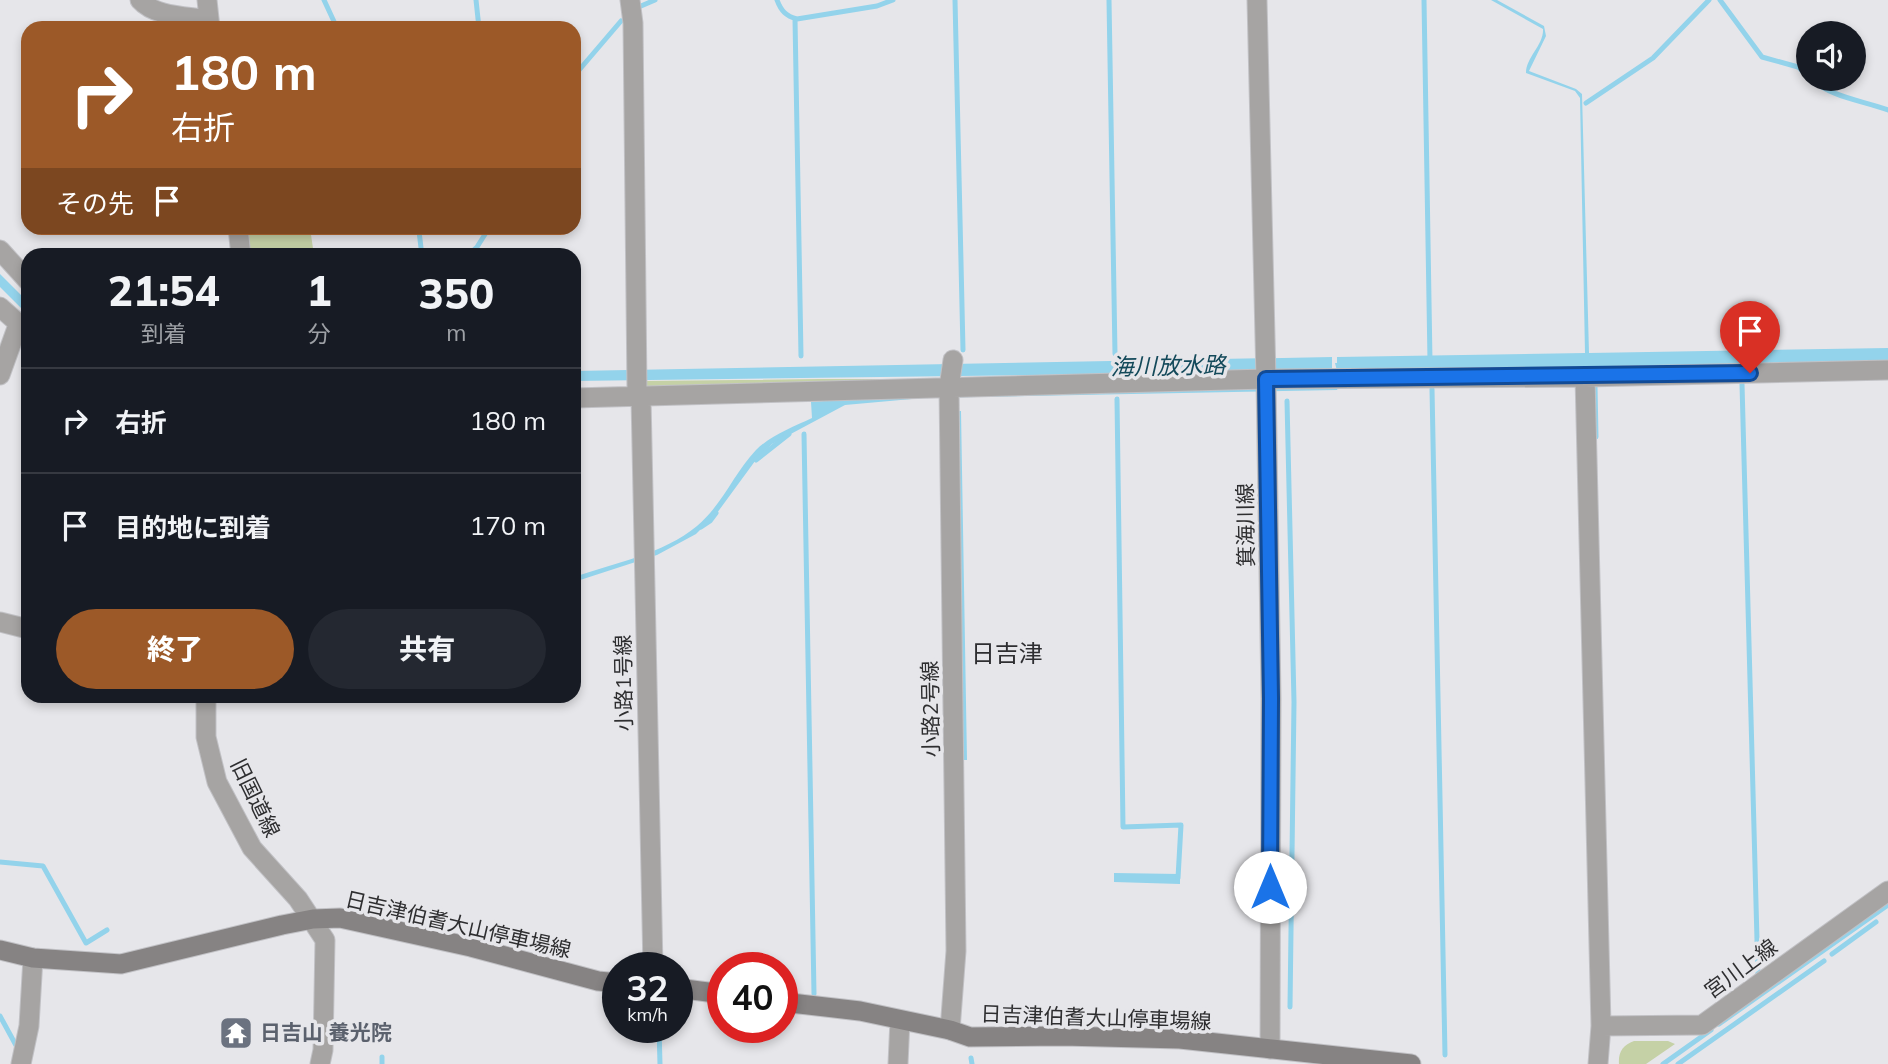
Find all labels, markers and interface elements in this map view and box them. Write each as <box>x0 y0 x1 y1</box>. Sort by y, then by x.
map controls <box>1796 21 1866 91</box>
button: sound <box>1796 21 1866 91</box>
text: 180 m <box>171 41 317 102</box>
icon: right <box>56 49 147 140</box>
text: 右折 <box>171 107 235 147</box>
icon: arrive <box>148 182 186 220</box>
text: その先 <box>56 187 134 220</box>
text: 21:54 <box>108 264 220 317</box>
text: 1 <box>306 264 332 317</box>
text: 350 <box>419 267 494 320</box>
pin <box>1720 301 1780 373</box>
icon: arrive <box>1731 312 1769 350</box>
text: m <box>446 318 466 347</box>
text: 到着 <box>141 319 187 348</box>
text: 分 <box>308 319 331 348</box>
water label: 海川放水路 <box>1110 350 1228 381</box>
icon: right <box>56 402 94 440</box>
text: 180 m <box>470 404 546 437</box>
text: 右折 <box>115 406 167 439</box>
street label: 箕海川線 <box>1231 483 1259 567</box>
icon: arrive <box>56 507 94 545</box>
text: 170 m <box>470 509 546 542</box>
text: 目的地に到着 <box>115 511 271 544</box>
button: 終了 <box>56 609 294 689</box>
button: 共有 <box>308 609 546 689</box>
street label: 小路1号線 <box>609 634 637 732</box>
district label: 日吉津 <box>971 638 1043 668</box>
street label: 小路2号線 <box>916 660 944 758</box>
street label: 旧国道線 <box>226 754 286 841</box>
position arrow <box>1233 850 1307 924</box>
street label: 日吉津伯耆大山停車場線 <box>343 885 574 963</box>
street label: 宮川上線 <box>1699 933 1782 1003</box>
speed limit sign: 40 <box>707 952 798 1043</box>
text: 32 <box>626 966 669 1010</box>
street label: 日吉津伯耆大山停車場線 <box>980 1000 1212 1034</box>
text: km/h <box>627 1003 668 1026</box>
temple icon: 日吉山 養光院 <box>217 1014 255 1052</box>
place label: 日吉山 養光院 <box>260 1019 392 1045</box>

